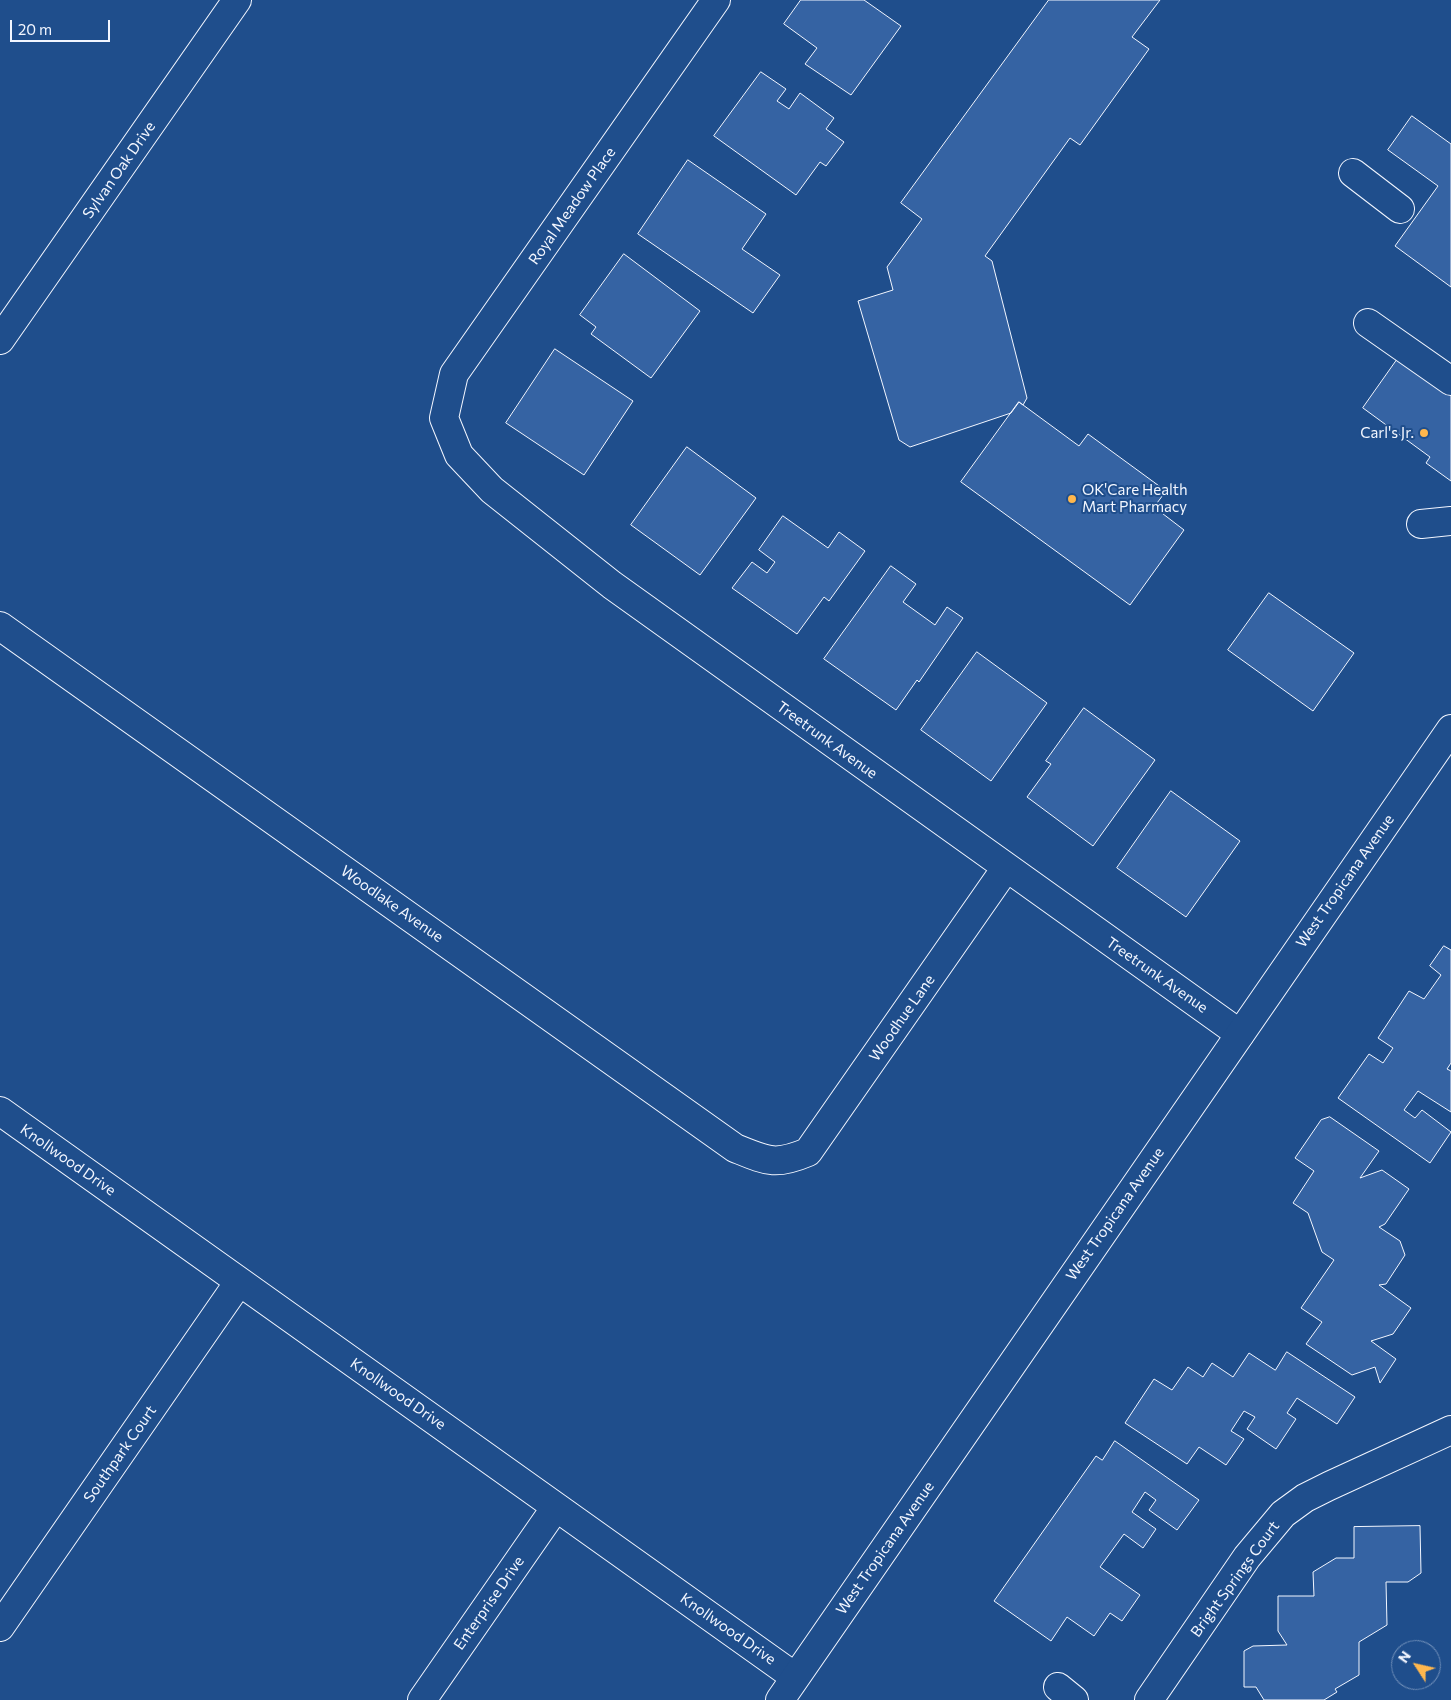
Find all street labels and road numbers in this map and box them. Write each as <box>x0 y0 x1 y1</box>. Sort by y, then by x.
street label: Sylvan Oak Drive <box>79 118 159 222</box>
street label: Royal Meadow Place <box>525 144 619 268</box>
street label: Treetrunk Avenue <box>773 697 881 783</box>
street label: West Tropicana Avenue <box>1292 811 1398 951</box>
street label: Woodlake Avenue <box>337 862 447 946</box>
street label: Treetrunk Avenue <box>1103 933 1211 1017</box>
street label: Woodhue Lane <box>866 971 938 1065</box>
street label: Knollwood Drive <box>17 1120 119 1200</box>
street label: West Tropicana Avenue <box>1062 1144 1168 1284</box>
street label: Knollwood Drive <box>347 1354 449 1434</box>
street label: Southpark Court <box>80 1402 160 1506</box>
street label: West Tropicana Avenue <box>832 1478 938 1618</box>
street label: Bright Springs Court <box>1187 1517 1283 1641</box>
street label: Enterprise Drive <box>450 1553 528 1653</box>
street label: Knollwood Drive <box>677 1589 779 1669</box>

